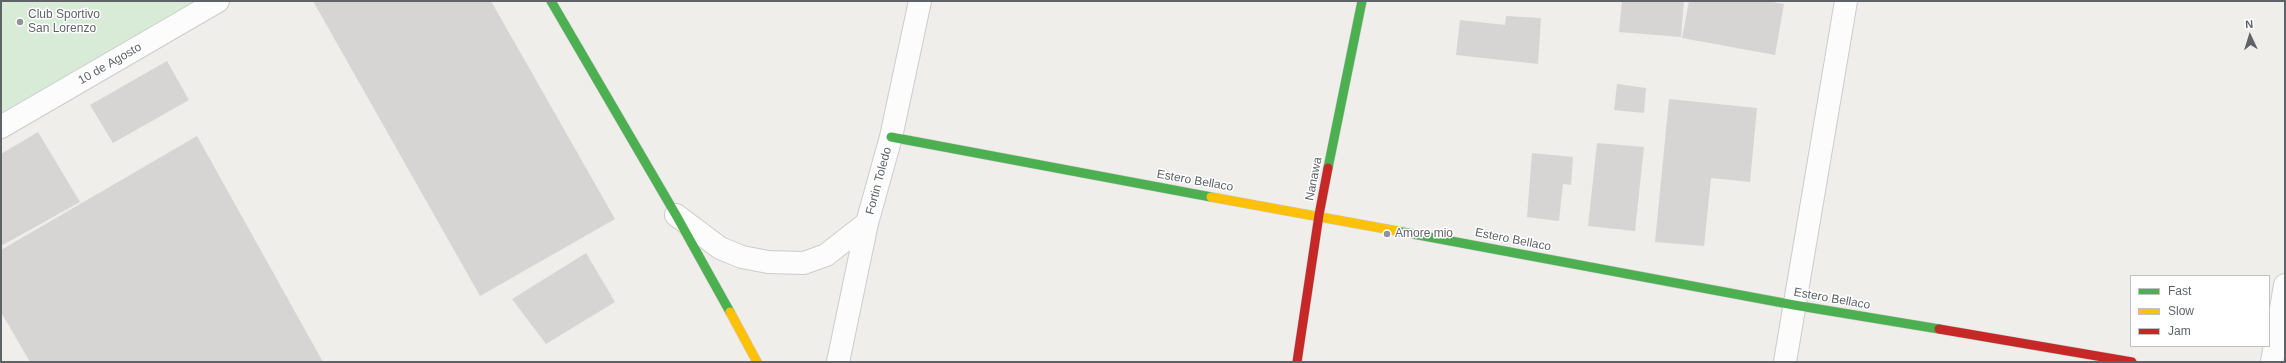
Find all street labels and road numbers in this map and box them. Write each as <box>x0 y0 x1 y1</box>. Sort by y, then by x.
street label: 10 de Agosto <box>76 40 144 88</box>
street label: Fortin Toledo <box>863 146 895 216</box>
street label: Nanawa <box>1303 156 1325 202</box>
street label: Estero Bellaco <box>1156 167 1234 195</box>
street label: Estero Bellaco <box>1474 226 1552 254</box>
street label: Estero Bellaco <box>1793 285 1871 313</box>

